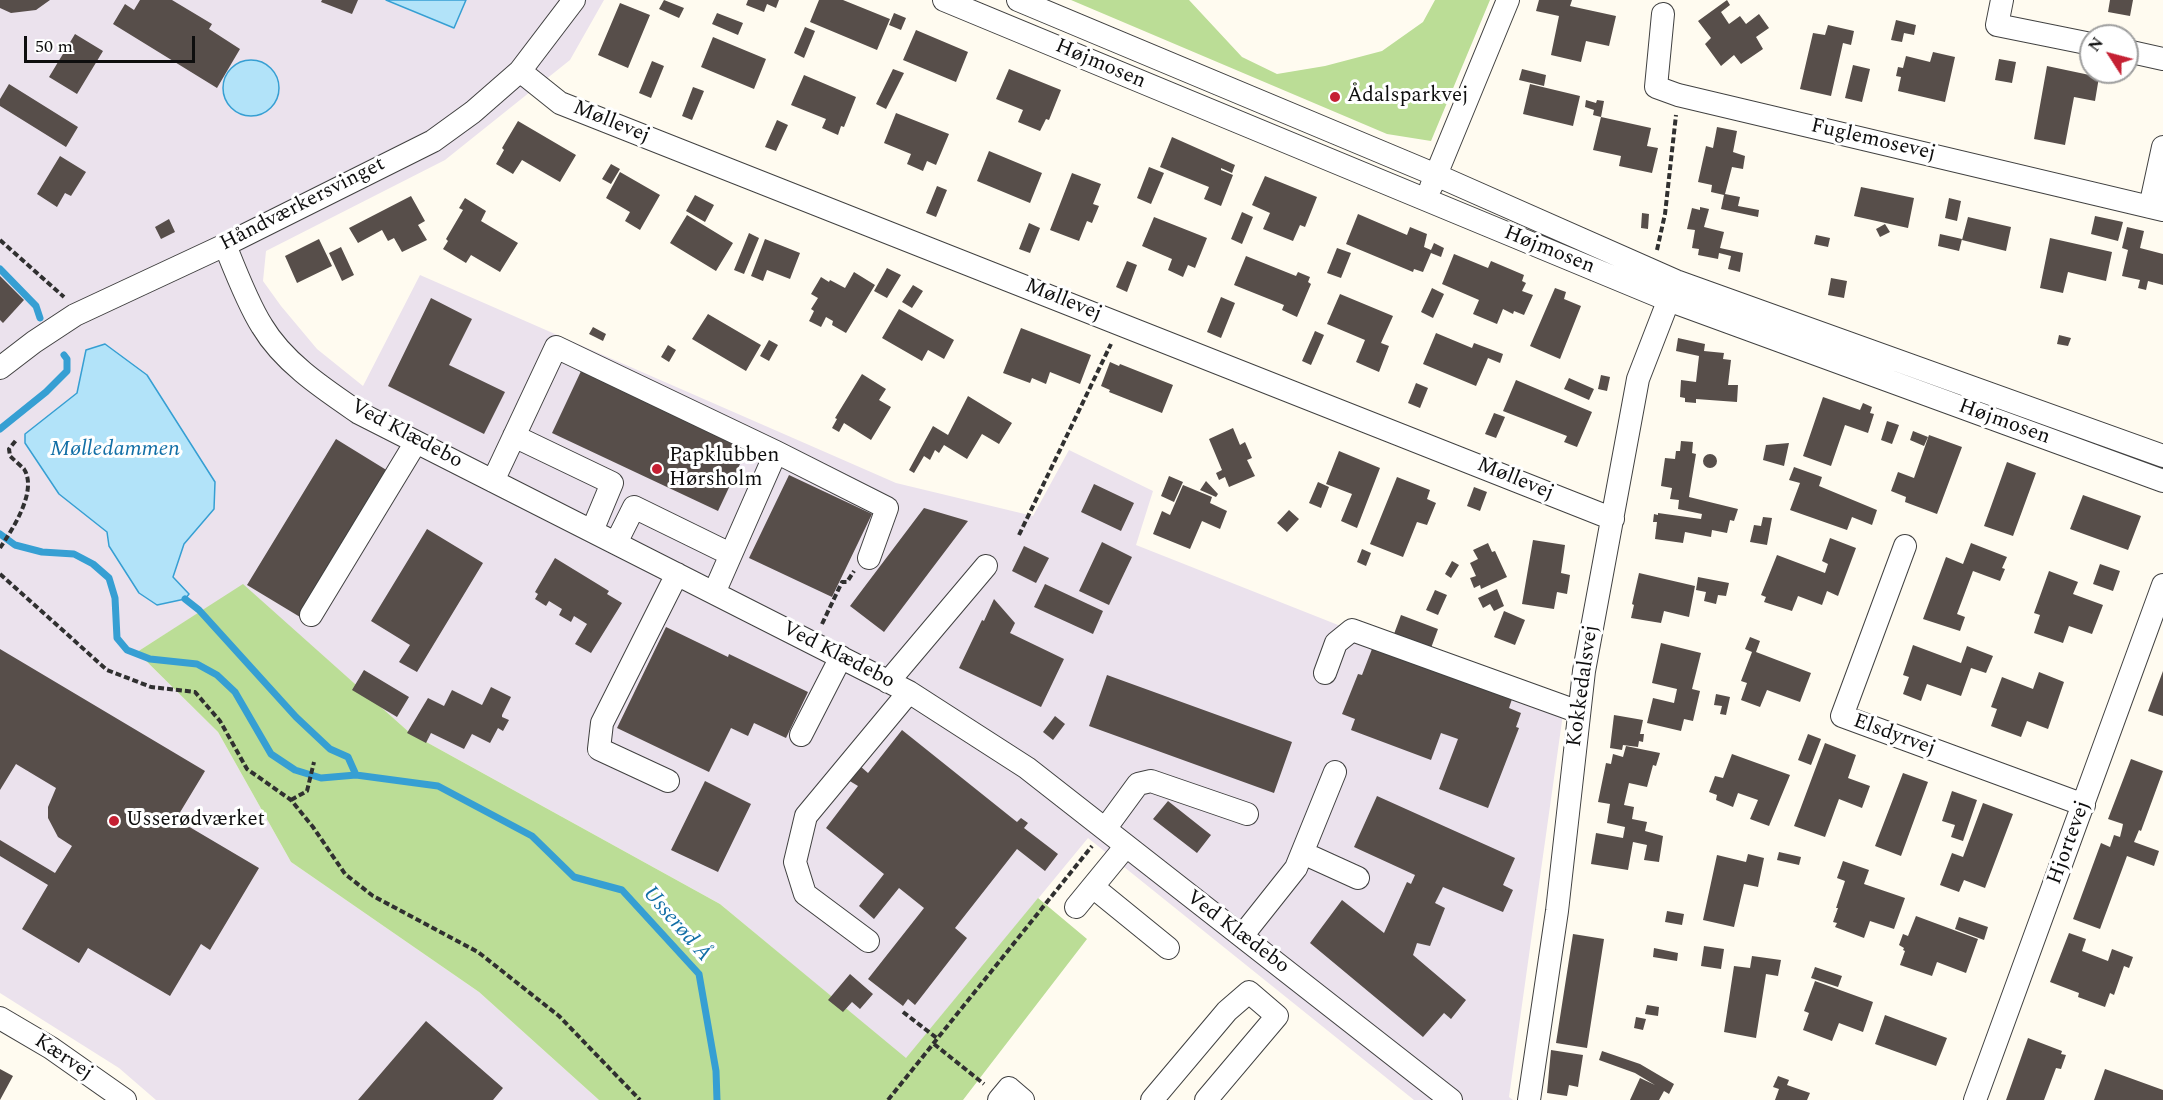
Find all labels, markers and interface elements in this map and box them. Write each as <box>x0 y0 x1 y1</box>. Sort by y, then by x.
scale bar <box>27 24 198 62</box>
north arrow <box>2079 24 2139 84</box>
text: N <box>2083 32 2110 57</box>
text: 50 m <box>35 33 73 60</box>
street label: Højmosen <box>1051 35 1149 95</box>
place label: Ådalsparkvej <box>1347 84 1469 110</box>
marker: Ådalsparkvej <box>1328 90 1342 104</box>
street label: Møllevej <box>569 96 653 150</box>
street label: Fuglemosevej <box>1808 114 1938 168</box>
street label: Håndværkersvinget <box>216 153 390 257</box>
street label: Højmosen <box>1500 221 1598 281</box>
street label: Møllevej <box>1021 274 1105 328</box>
street label: Ved Klædebo <box>346 395 466 475</box>
street label: Højmosen <box>1955 395 2053 451</box>
water label: Mølledammen <box>50 438 180 464</box>
place label: Papklubben Hørsholm <box>669 444 780 494</box>
street label: Møllevej <box>1473 453 1557 507</box>
marker: Papklubben Hørsholm <box>650 462 664 476</box>
street label: Ved Klædebo <box>777 617 899 695</box>
street label: Kokkedalsvej <box>1563 623 1605 749</box>
street label: Elsdyrvej <box>1849 709 1939 763</box>
street label: Hjortevej <box>2043 797 2097 889</box>
place label: Usserødværket <box>126 808 265 834</box>
marker: Usserødværket <box>107 814 121 828</box>
water label: Usserød Å <box>636 882 716 968</box>
street label: Ved Klædebo <box>1180 886 1294 980</box>
street label: Kærvej <box>29 1029 97 1087</box>

